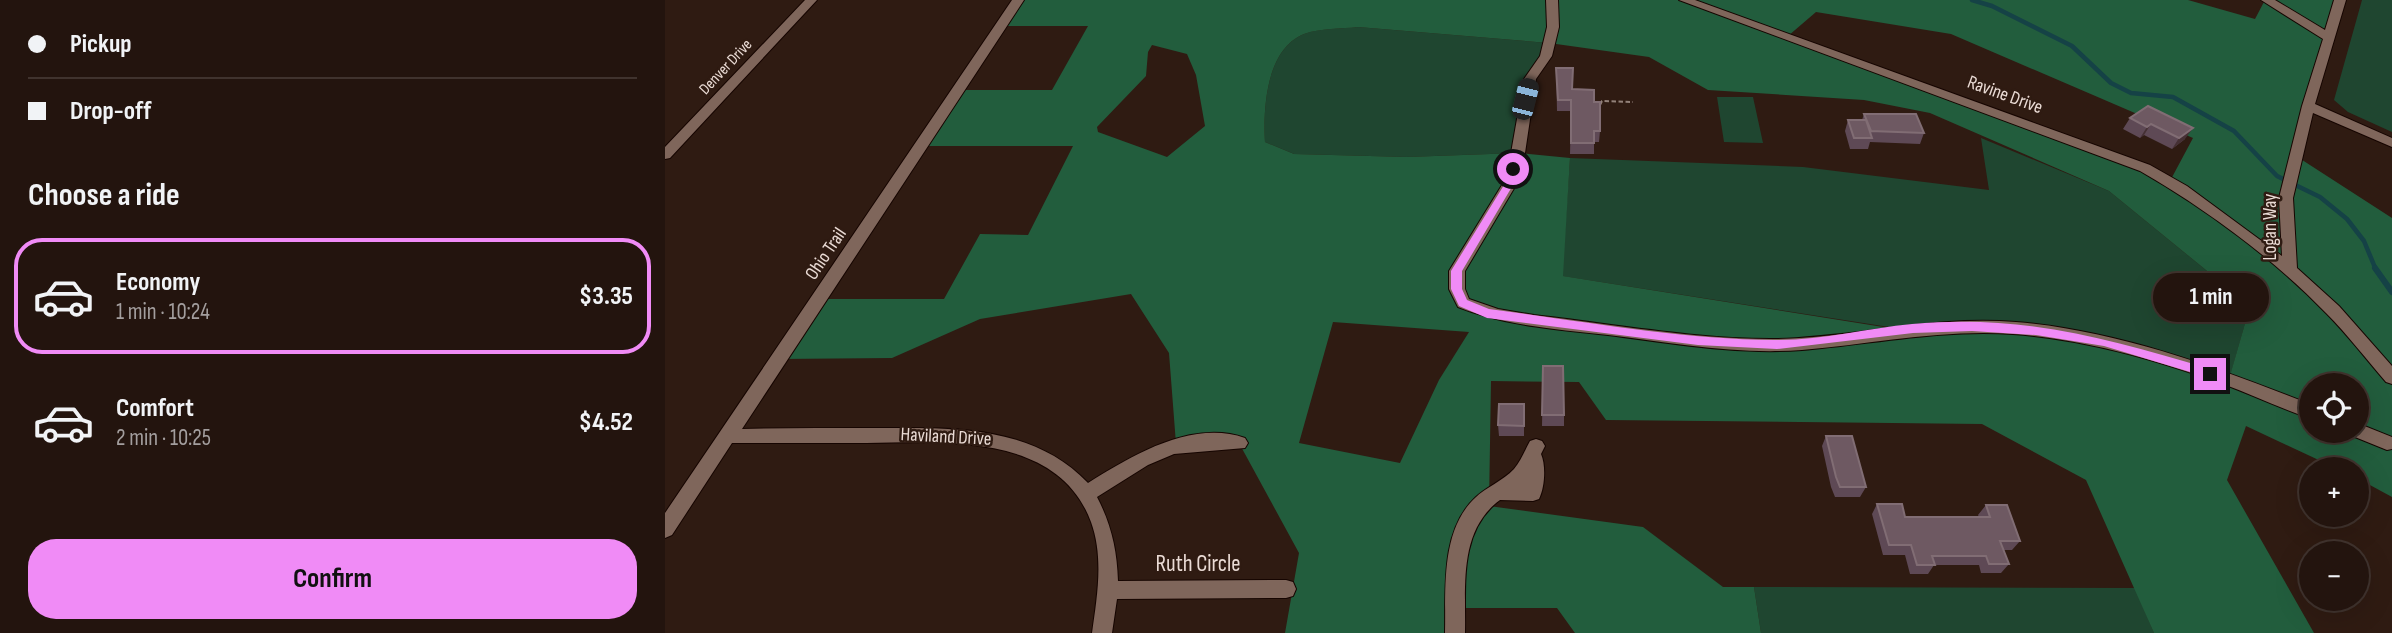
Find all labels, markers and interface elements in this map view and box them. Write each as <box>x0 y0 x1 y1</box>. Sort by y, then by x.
text: Pickup <box>70 29 132 60</box>
street label: Denver Drive <box>696 35 756 99</box>
street label: Ravine Drive <box>1964 71 2046 119</box>
car <box>1510 76 1541 122</box>
text: Drop-off <box>70 96 151 127</box>
route start <box>1497 153 1529 185</box>
text: Choose a ride <box>28 176 180 215</box>
street label: Logan Way <box>2259 193 2282 260</box>
street label: Ohio Trail <box>800 224 852 284</box>
icon: car <box>32 265 95 328</box>
text: Economy <box>116 267 200 298</box>
callout: 1 min <box>2152 272 2268 322</box>
text: $3.35 <box>579 281 633 312</box>
text: 1 min <box>2190 283 2232 311</box>
text: 1 min · 10:24 <box>116 298 210 326</box>
route end <box>2194 358 2226 390</box>
map controls <box>2299 373 2369 611</box>
button: locate <box>2299 373 2369 443</box>
icon: car <box>32 391 95 454</box>
text: Comfort <box>116 393 194 424</box>
text: $4.52 <box>579 407 633 438</box>
street label: Haviland Drive <box>900 423 992 451</box>
text: 2 min · 10:25 <box>116 424 211 452</box>
button: + <box>2299 457 2369 527</box>
button: Confirm <box>28 539 637 619</box>
button: − <box>2299 541 2369 611</box>
street label: Ruth Circle <box>1155 550 1241 578</box>

